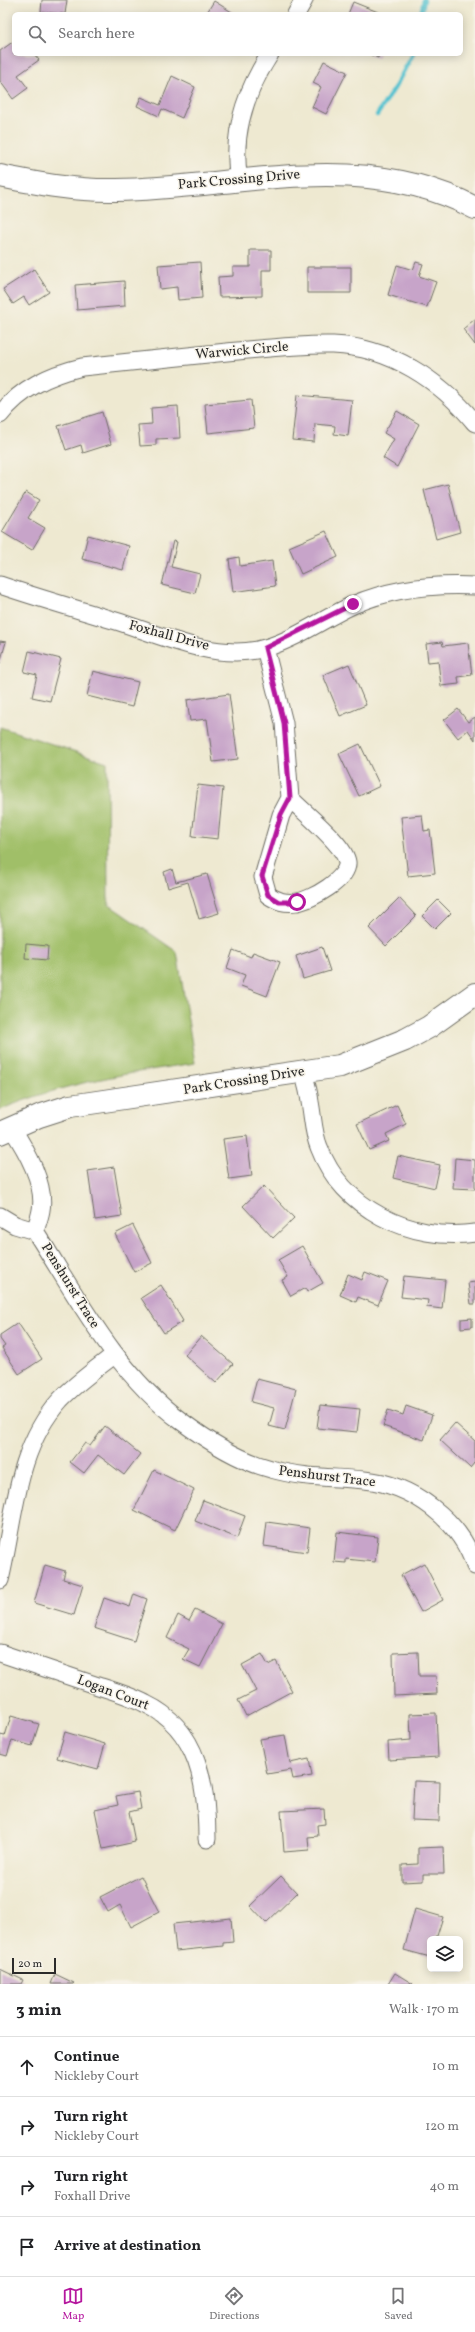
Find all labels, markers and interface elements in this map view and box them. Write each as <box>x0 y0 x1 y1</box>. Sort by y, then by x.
search box <box>12 12 463 56</box>
icon: search <box>26 23 48 45</box>
text: Search here <box>58 24 135 45</box>
street label: Park Crossing Drive <box>177 165 301 195</box>
street label: Warwick Circle <box>195 337 290 365</box>
route end <box>344 595 362 613</box>
street label: Foxhall Drive <box>127 616 212 656</box>
route start <box>288 893 306 911</box>
street label: Park Crossing Drive <box>182 1062 306 1100</box>
street label: Penshurst Trace <box>36 1240 104 1333</box>
street label: Penshurst Trace <box>277 1462 377 1492</box>
street label: Logan Court <box>74 1671 152 1715</box>
map controls <box>427 1936 463 1972</box>
button: layers <box>427 1936 463 1972</box>
scale bar <box>12 1956 56 1975</box>
text: 20 m <box>18 1957 42 1972</box>
text: 3 min <box>16 1999 62 2022</box>
text: Walk · 170 m <box>389 2001 459 2019</box>
text: Continue <box>54 2047 119 2068</box>
icon: ahead <box>16 2056 38 2078</box>
text: 10 m <box>432 2058 459 2076</box>
text: Nickleby Court <box>54 2068 139 2086</box>
text: Turn right <box>54 2107 128 2128</box>
icon: right <box>16 2116 38 2138</box>
text: 120 m <box>425 2118 459 2136</box>
text: Nickleby Court <box>54 2128 139 2146</box>
text: Turn right <box>54 2167 128 2188</box>
icon: right <box>16 2176 38 2198</box>
text: 40 m <box>430 2178 459 2196</box>
text: Foxhall Drive <box>54 2188 130 2206</box>
icon: arrive <box>16 2236 38 2258</box>
text: Arrive at destination <box>54 2236 201 2257</box>
tab: Map <box>62 2285 84 2324</box>
tab: Directions <box>209 2285 260 2324</box>
tab: Saved <box>384 2285 413 2324</box>

